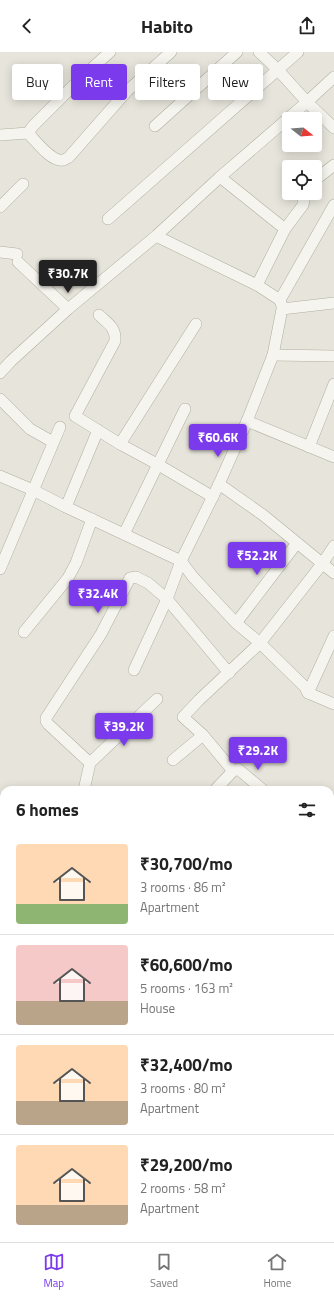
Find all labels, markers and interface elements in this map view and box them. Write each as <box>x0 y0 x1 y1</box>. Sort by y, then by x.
text: Habito <box>141 13 193 40</box>
icon: back <box>16 15 38 37</box>
icon: share <box>296 15 318 37</box>
chip: Buy <box>12 64 63 100</box>
chip: Rent <box>71 64 127 100</box>
chip: Filters <box>135 64 200 100</box>
chip: New <box>208 64 263 100</box>
north arrow <box>282 112 322 152</box>
map controls <box>282 112 322 200</box>
button: locate <box>282 160 322 200</box>
pin: ₹30.7K <box>35 260 101 294</box>
text: ₹30.7K <box>48 263 88 283</box>
pin: ₹60.6K <box>185 424 251 458</box>
text: ₹60.6K <box>198 427 238 447</box>
pin: ₹52.2K <box>224 542 290 576</box>
text: ₹52.2K <box>237 545 277 565</box>
pin: ₹32.4K <box>65 580 131 614</box>
text: ₹32.4K <box>78 583 118 603</box>
pin: ₹39.2K <box>91 713 157 747</box>
text: ₹39.2K <box>104 716 144 736</box>
pin: ₹29.2K <box>225 737 291 771</box>
text: ₹29.2K <box>238 740 278 760</box>
text: 6 homes <box>16 797 79 823</box>
icon: filters <box>296 799 318 821</box>
text: ₹30,700/mo <box>140 851 233 877</box>
icon: home <box>48 860 96 908</box>
text: 3 rooms · 86 m² <box>140 877 226 897</box>
text: Apartment <box>140 897 199 917</box>
text: ₹60,600/mo <box>140 952 233 978</box>
icon: home <box>48 961 96 1009</box>
text: 5 rooms · 163 m² <box>140 978 233 998</box>
text: House <box>140 998 175 1018</box>
text: ₹32,400/mo <box>140 1052 233 1078</box>
icon: home <box>48 1061 96 1109</box>
text: 3 rooms · 80 m² <box>140 1078 226 1098</box>
text: Apartment <box>140 1098 199 1118</box>
text: ₹29,200/mo <box>140 1152 233 1178</box>
icon: home <box>48 1161 96 1209</box>
text: 2 rooms · 58 m² <box>140 1178 226 1198</box>
text: Apartment <box>140 1198 199 1218</box>
tab: Map <box>43 1251 65 1291</box>
tab: Saved <box>150 1251 178 1291</box>
tab: Home <box>263 1251 291 1291</box>

